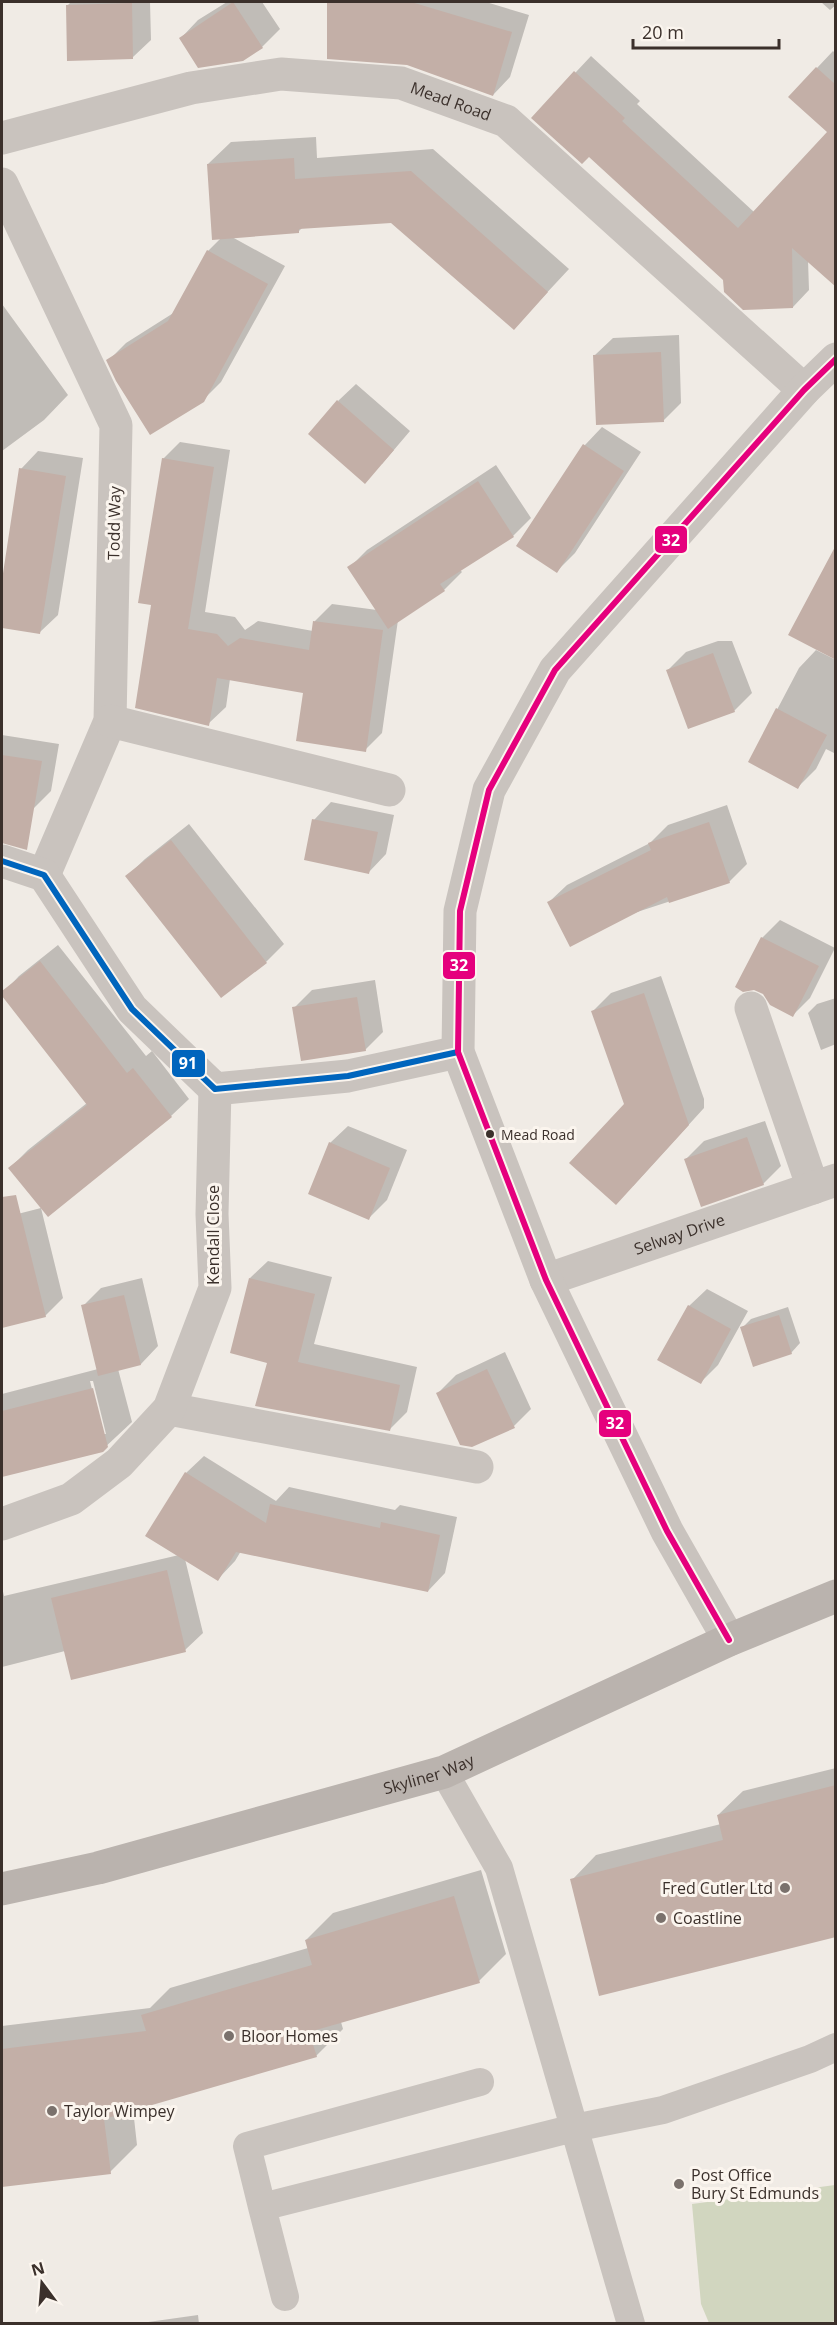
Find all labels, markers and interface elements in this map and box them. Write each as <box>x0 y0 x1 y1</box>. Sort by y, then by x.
scale bar <box>633 12 778 50</box>
text: 20 m <box>642 20 684 44</box>
street label: Mead Road <box>407 76 494 126</box>
street label: Todd Way <box>102 485 126 560</box>
line badge: 32 <box>654 525 688 554</box>
text: 32 <box>662 529 680 551</box>
line badge: 32 <box>442 951 476 980</box>
text: 32 <box>450 954 468 976</box>
line badge: 91 <box>171 1049 206 1078</box>
text: 91 <box>179 1052 197 1074</box>
place label: Mead Road <box>501 1125 575 1144</box>
marker: Mead Road <box>484 1128 496 1140</box>
street label: Kendall Close <box>202 1185 224 1285</box>
street label: Selway Drive <box>631 1208 728 1260</box>
line badge: 32 <box>598 1409 632 1438</box>
text: 32 <box>606 1412 624 1434</box>
street label: Skyliner Way <box>381 1748 478 1799</box>
place label: Fred Cutler Ltd <box>662 1877 773 1899</box>
marker: Fred Cutler Ltd <box>778 1881 792 1895</box>
place label: Coastline <box>673 1907 742 1929</box>
marker: Coastline <box>654 1911 668 1925</box>
place label: Bloor Homes <box>241 2025 338 2047</box>
marker: Bloor Homes <box>222 2029 236 2043</box>
place label: Taylor Wimpey <box>64 2100 175 2122</box>
marker: Taylor Wimpey <box>45 2104 59 2118</box>
place label: Post Office Bury St Edmunds <box>691 2164 819 2204</box>
marker: Post Office Bury St Edmunds <box>672 2177 686 2191</box>
north arrow <box>12 2253 72 2313</box>
text: N <box>29 2256 47 2281</box>

